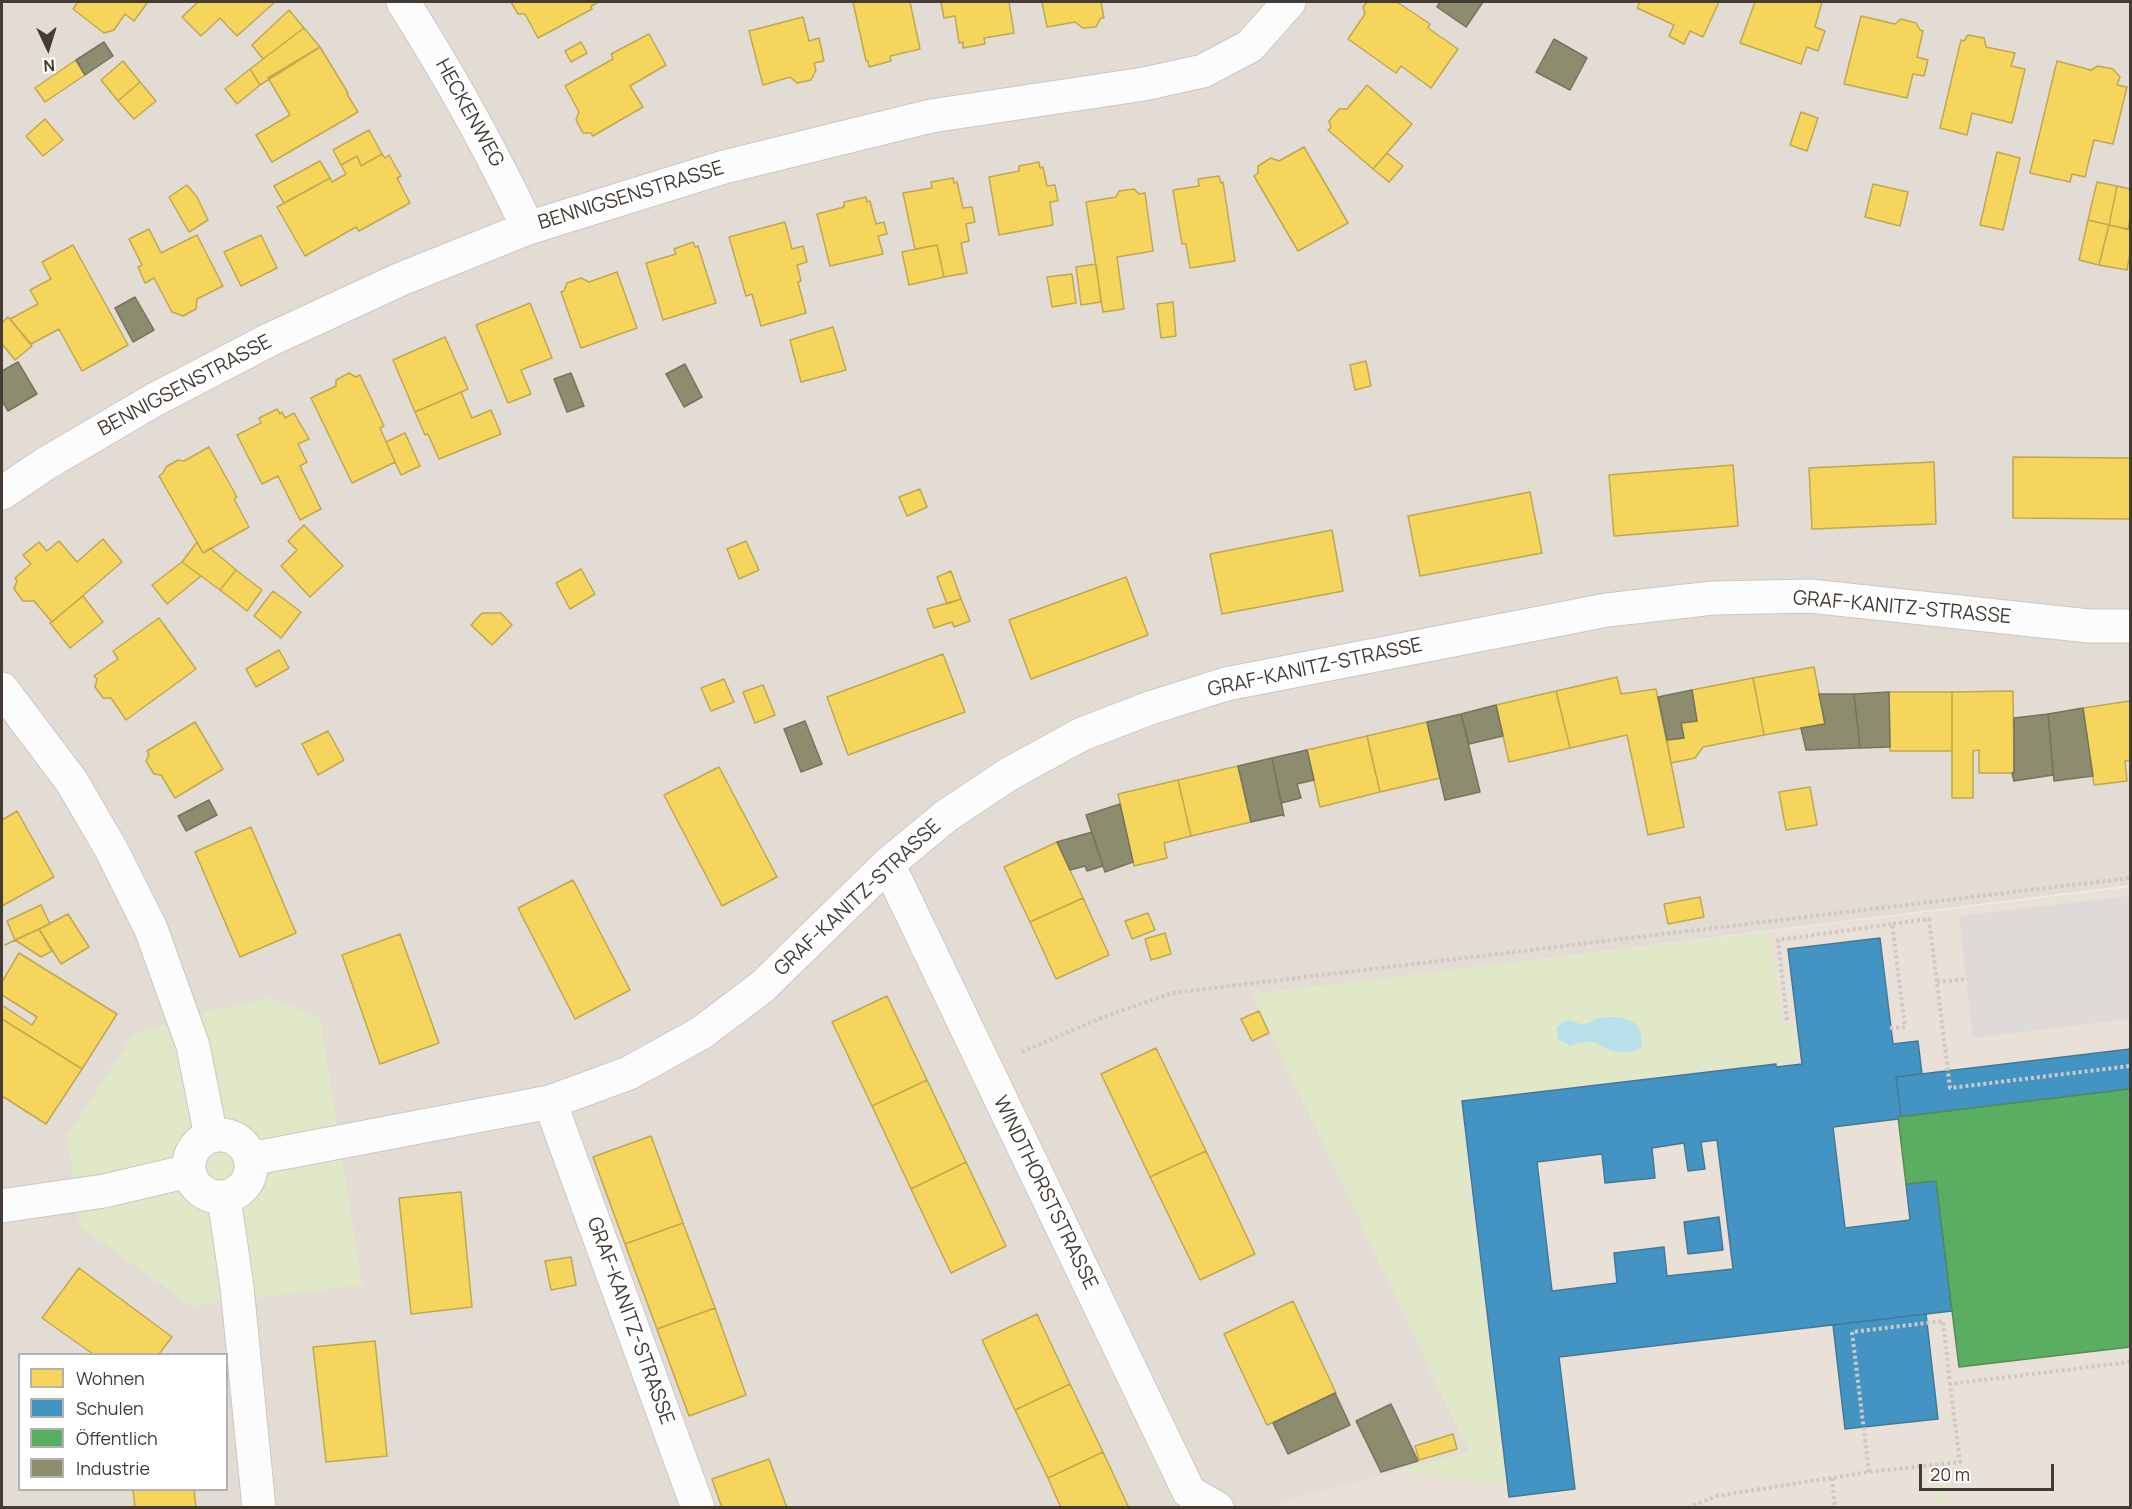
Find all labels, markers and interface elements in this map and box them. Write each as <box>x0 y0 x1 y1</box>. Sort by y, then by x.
north arrow <box>18 18 78 78</box>
text: N <box>43 55 56 77</box>
street label: HECKENWEG <box>430 55 508 171</box>
street label: BENNIGSENSTRASSE <box>535 156 727 236</box>
street label: BENNIGSENSTRASSE <box>94 330 276 442</box>
street label: GRAF-KANITZ-STRASSE <box>1792 587 2012 629</box>
street label: GRAF-KANITZ-STRASSE <box>1205 634 1425 702</box>
street label: GRAF-KANITZ-STRASSE <box>770 815 946 981</box>
street label: WINDTHORSTSTRASSE <box>988 1092 1102 1294</box>
street label: GRAF-KANITZ-STRASSE <box>581 1214 679 1428</box>
legend <box>18 1353 228 1491</box>
text: Wohnen <box>76 1366 145 1390</box>
text: Schulen <box>76 1396 144 1420</box>
text: Öffentlich <box>76 1426 158 1450</box>
scale bar <box>1922 1452 2057 1490</box>
text: Industrie <box>76 1456 150 1480</box>
text: 20 m <box>1930 1462 1970 1486</box>

